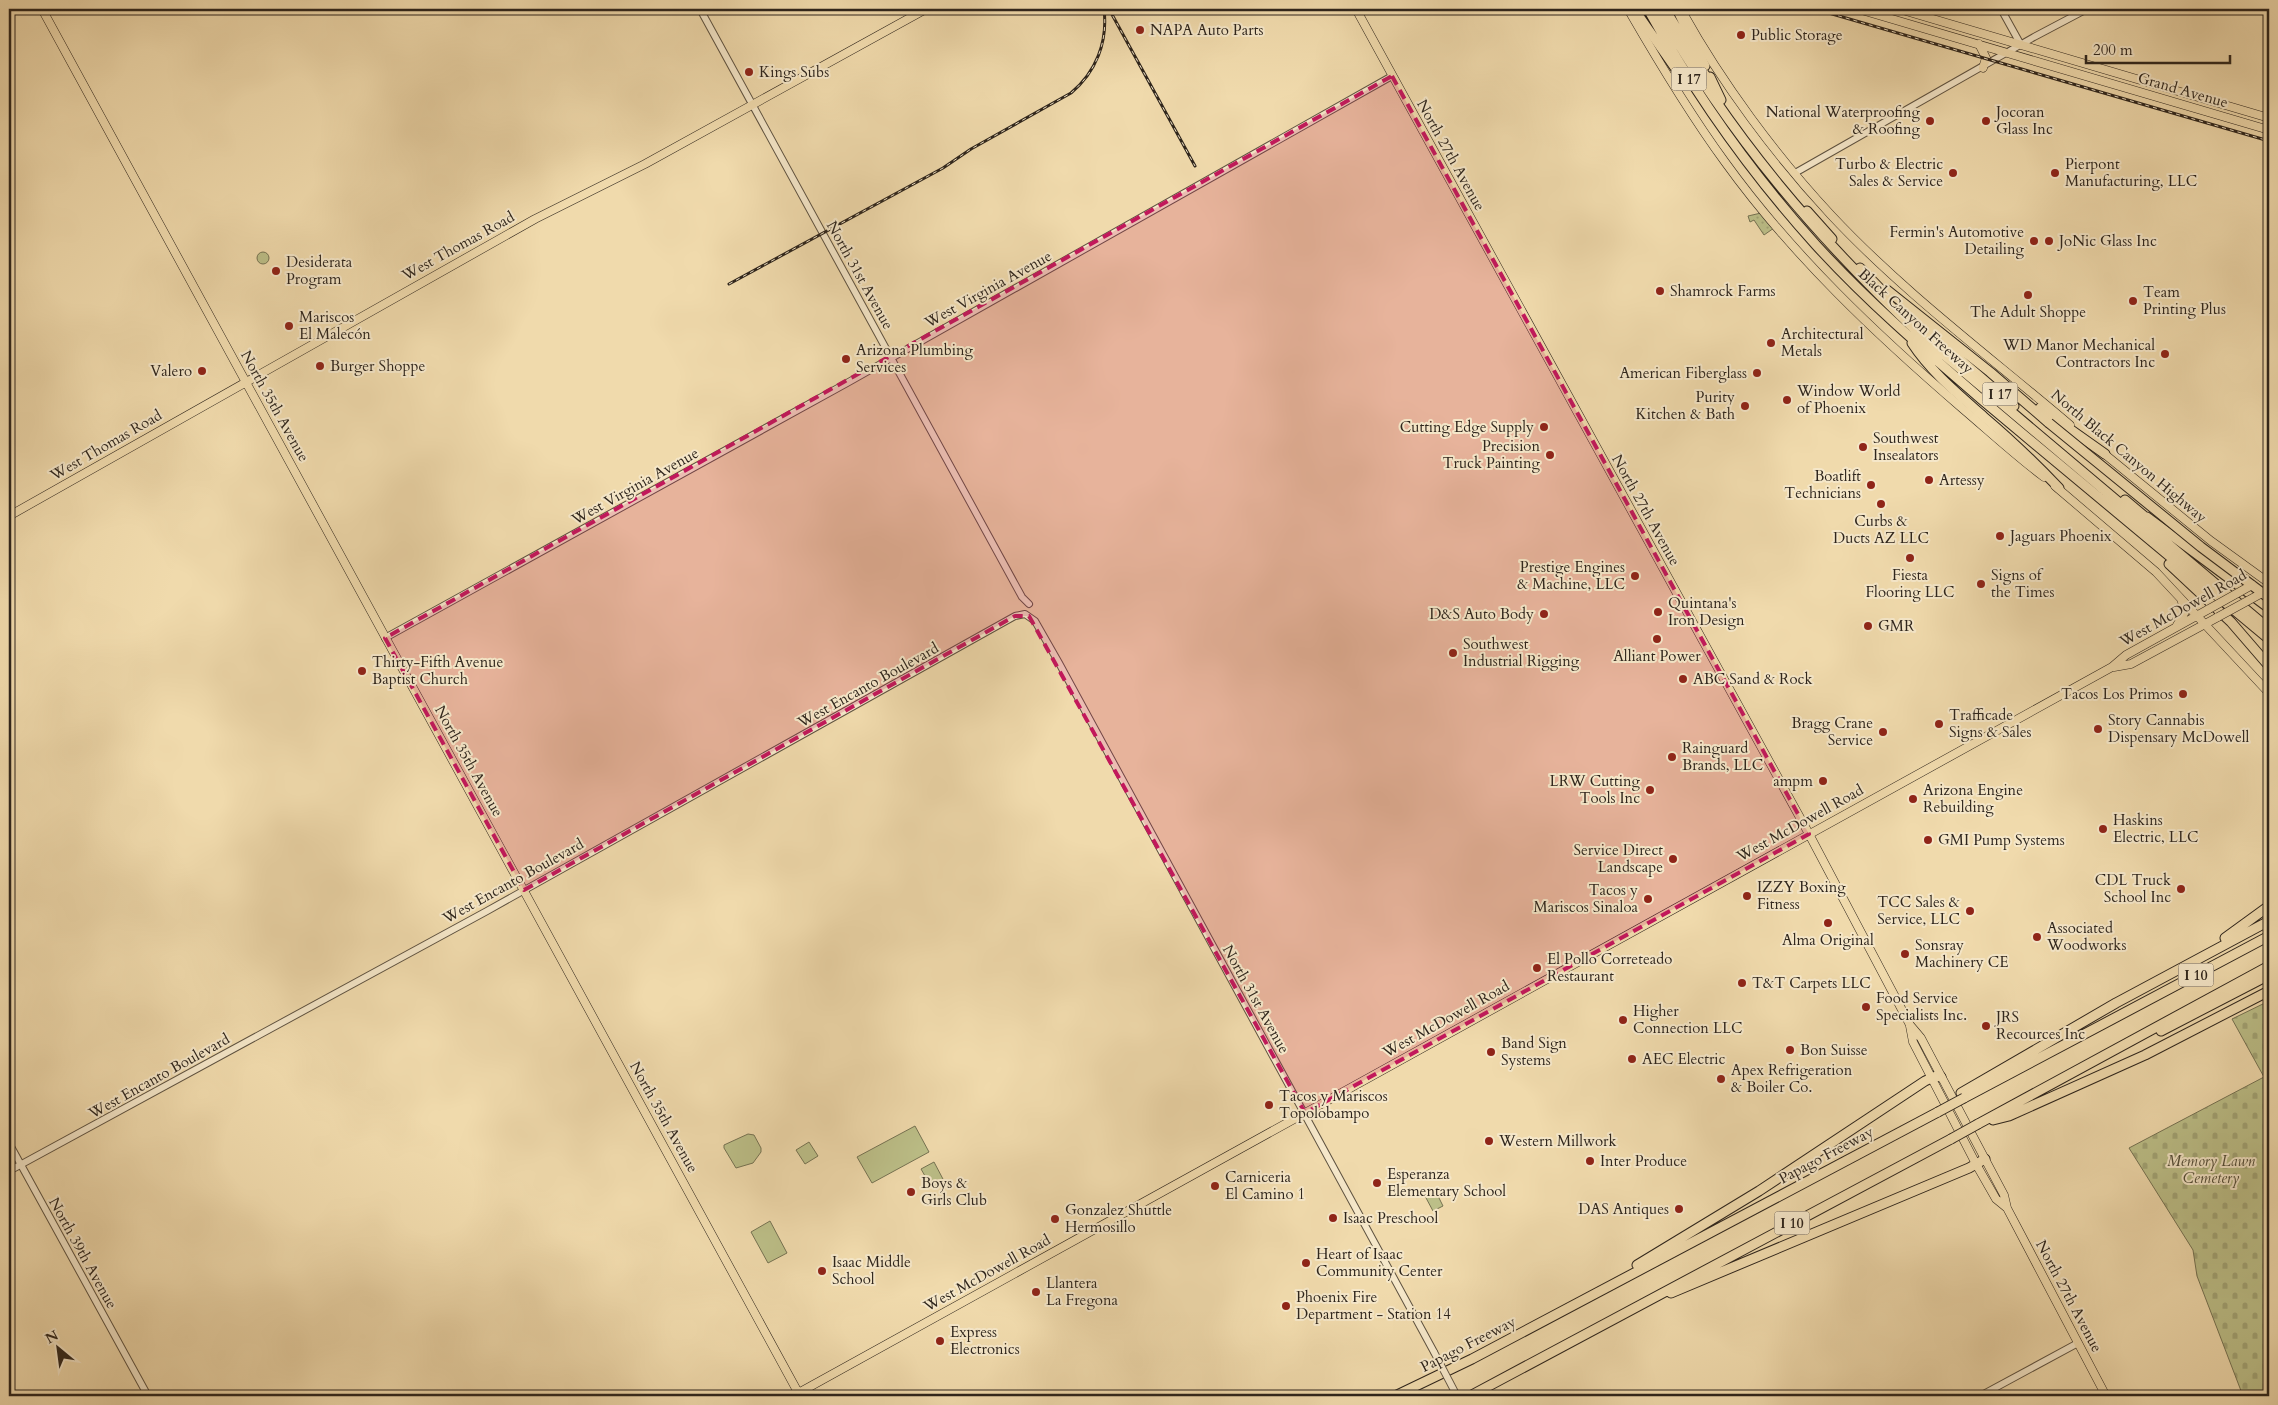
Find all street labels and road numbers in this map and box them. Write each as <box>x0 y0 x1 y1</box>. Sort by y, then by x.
road number: I 17 <box>1672 68 1706 90</box>
street label: Grand Avenue <box>2136 68 2231 112</box>
street label: North 27th Avenue <box>1412 96 1490 214</box>
street label: West Thomas Road <box>397 207 518 286</box>
street label: North 31st Avenue <box>822 217 898 333</box>
street label: West Virginia Avenue <box>920 246 1055 333</box>
street label: Black Canyon Freeway <box>1854 264 1978 378</box>
street label: North 35th Avenue <box>236 347 314 465</box>
road number: I 17 <box>1982 382 2018 406</box>
street label: North Black Canyon Highway <box>2047 385 2211 527</box>
street label: West Thomas Road <box>46 405 165 486</box>
street label: West Virginia Avenue <box>567 443 702 530</box>
street label: North 27th Avenue <box>1607 451 1685 569</box>
street label: West McDowell Road <box>2115 565 2250 652</box>
street label: West Encanto Boulevard <box>793 638 942 733</box>
street label: North 35th Avenue <box>430 702 508 820</box>
street label: West McDowell Road <box>1732 780 1867 867</box>
street label: West Encanto Boulevard <box>438 834 587 929</box>
street label: North 31st Avenue <box>1218 941 1294 1057</box>
road number: I 10 <box>2178 964 2214 986</box>
street label: West McDowell Road <box>1378 976 1513 1063</box>
street label: West Encanto Boulevard <box>84 1029 233 1124</box>
street label: North 35th Avenue <box>625 1058 703 1176</box>
street label: Papago Freeway <box>1775 1122 1877 1188</box>
street label: North 39th Avenue <box>44 1194 122 1312</box>
road number: I 10 <box>1774 1212 1810 1234</box>
street label: West McDowell Road <box>919 1230 1054 1317</box>
street label: North 27th Avenue <box>2031 1236 2107 1356</box>
street label: Papago Freeway <box>1417 1311 1519 1377</box>

